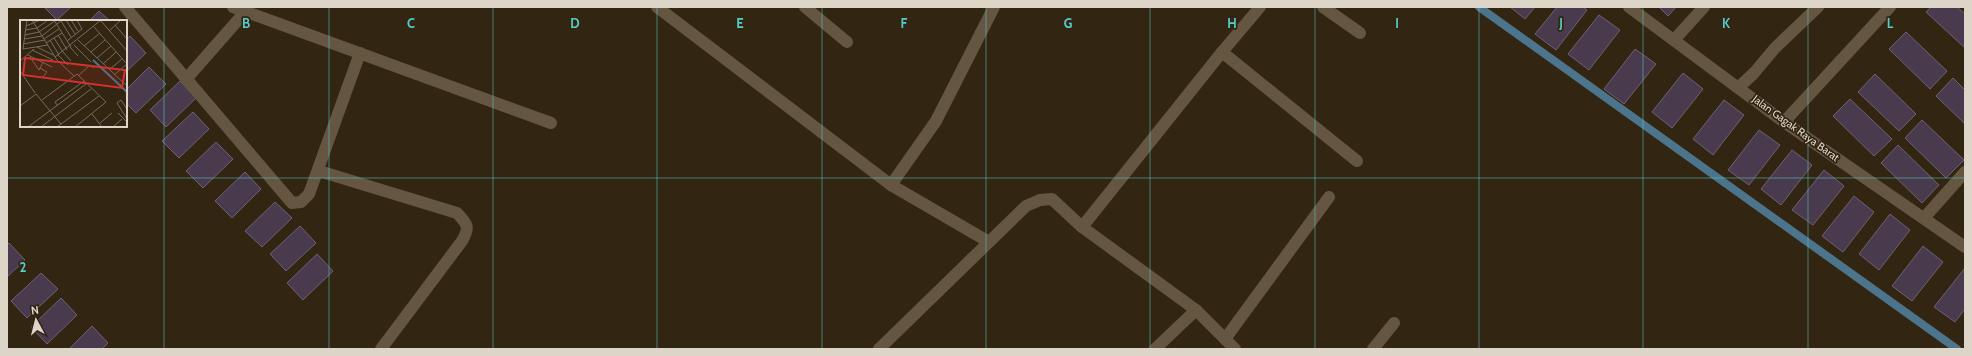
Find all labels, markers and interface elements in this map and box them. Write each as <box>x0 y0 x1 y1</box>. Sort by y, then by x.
text: B <box>242 15 250 31</box>
text: C <box>407 15 415 31</box>
text: D <box>570 15 580 31</box>
text: E <box>736 15 744 31</box>
text: F <box>901 15 908 31</box>
text: G <box>1064 15 1073 31</box>
text: H <box>1227 15 1237 31</box>
text: I <box>1395 15 1399 31</box>
text: J <box>1558 15 1563 31</box>
text: K <box>1722 15 1731 31</box>
text: L <box>1887 15 1894 31</box>
inset map <box>20 20 127 127</box>
street label: Jalan Gagak Raya Barat <box>1749 91 1843 164</box>
text: 2 <box>20 259 27 275</box>
north arrow <box>16 300 56 340</box>
text: N <box>30 303 39 317</box>

